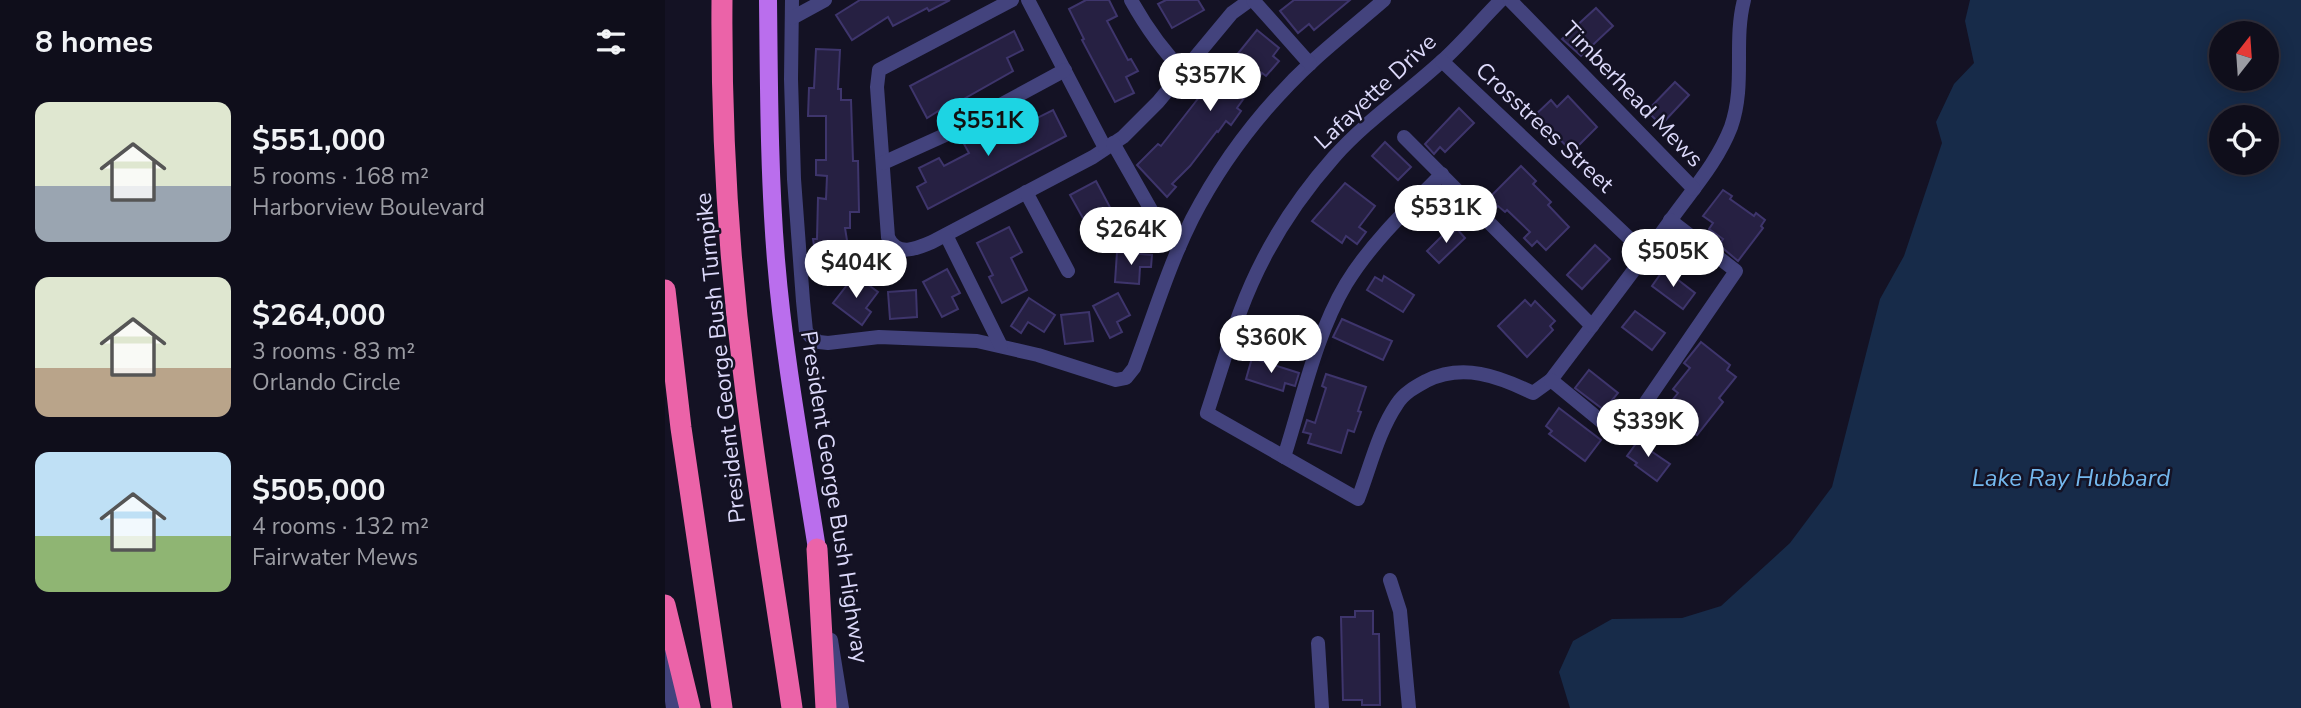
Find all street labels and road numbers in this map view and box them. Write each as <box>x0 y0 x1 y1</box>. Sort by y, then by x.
street label: Timberhead Mews <box>1555 15 1710 174</box>
street label: Lafayette Drive <box>1308 27 1443 156</box>
street label: Crosstrees Street <box>1469 55 1621 200</box>
street label: President George Bush Turnpike <box>688 191 753 525</box>
street label: President George Bush Highway <box>793 329 876 666</box>

